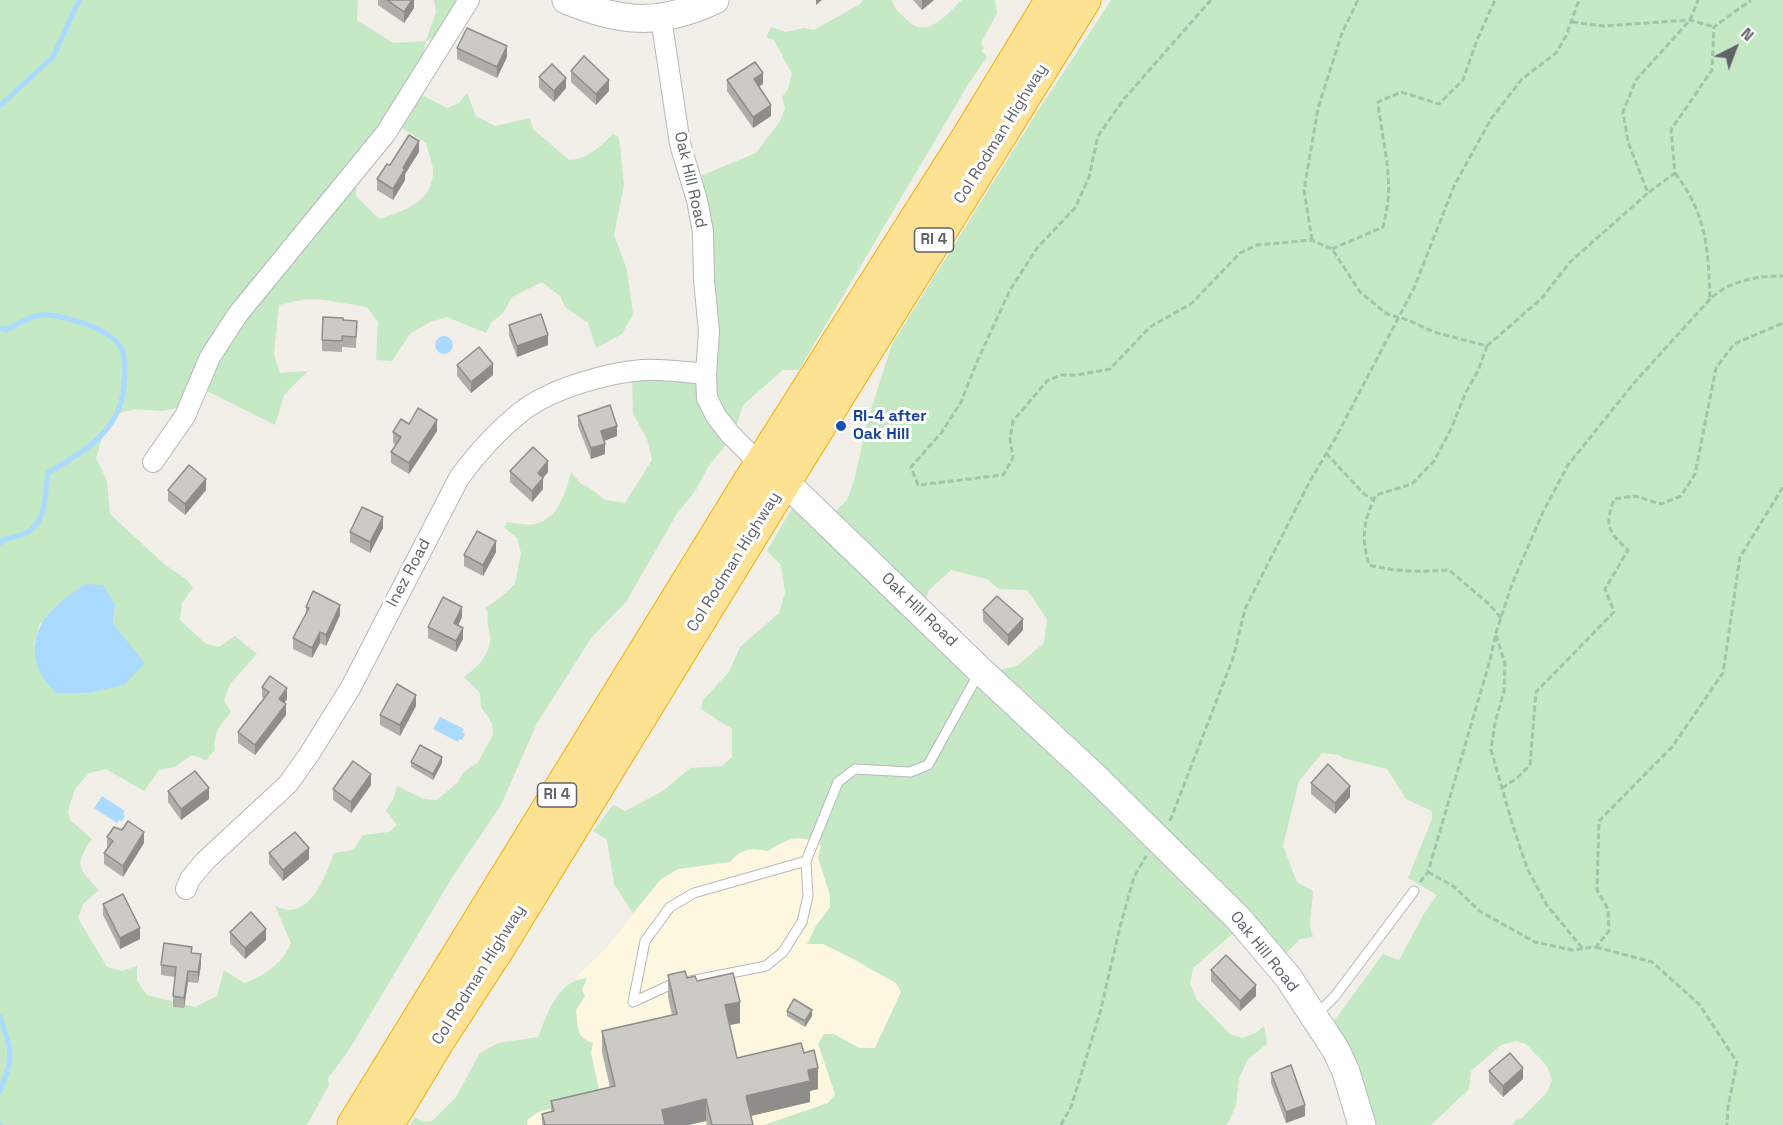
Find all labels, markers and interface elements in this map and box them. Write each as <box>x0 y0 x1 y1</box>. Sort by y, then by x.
north arrow <box>1705 18 1765 78</box>
text: N <box>1736 23 1758 46</box>
street label: Col Rodman Highway <box>950 61 1052 207</box>
street label: Oak Hill Road <box>670 130 710 230</box>
road number: RI 4 <box>914 228 954 252</box>
place label: RI-4 after Oak Hill <box>853 407 927 445</box>
marker: RI-4 after Oak Hill <box>834 419 848 433</box>
street label: Col Rodman Highway <box>683 489 785 635</box>
street label: Inez Road <box>383 536 435 610</box>
street label: Oak Hill Road <box>877 569 961 651</box>
road number: RI 4 <box>538 783 576 807</box>
street label: Col Rodman Highway <box>428 902 530 1048</box>
street label: Oak Hill Road <box>1226 908 1302 996</box>

